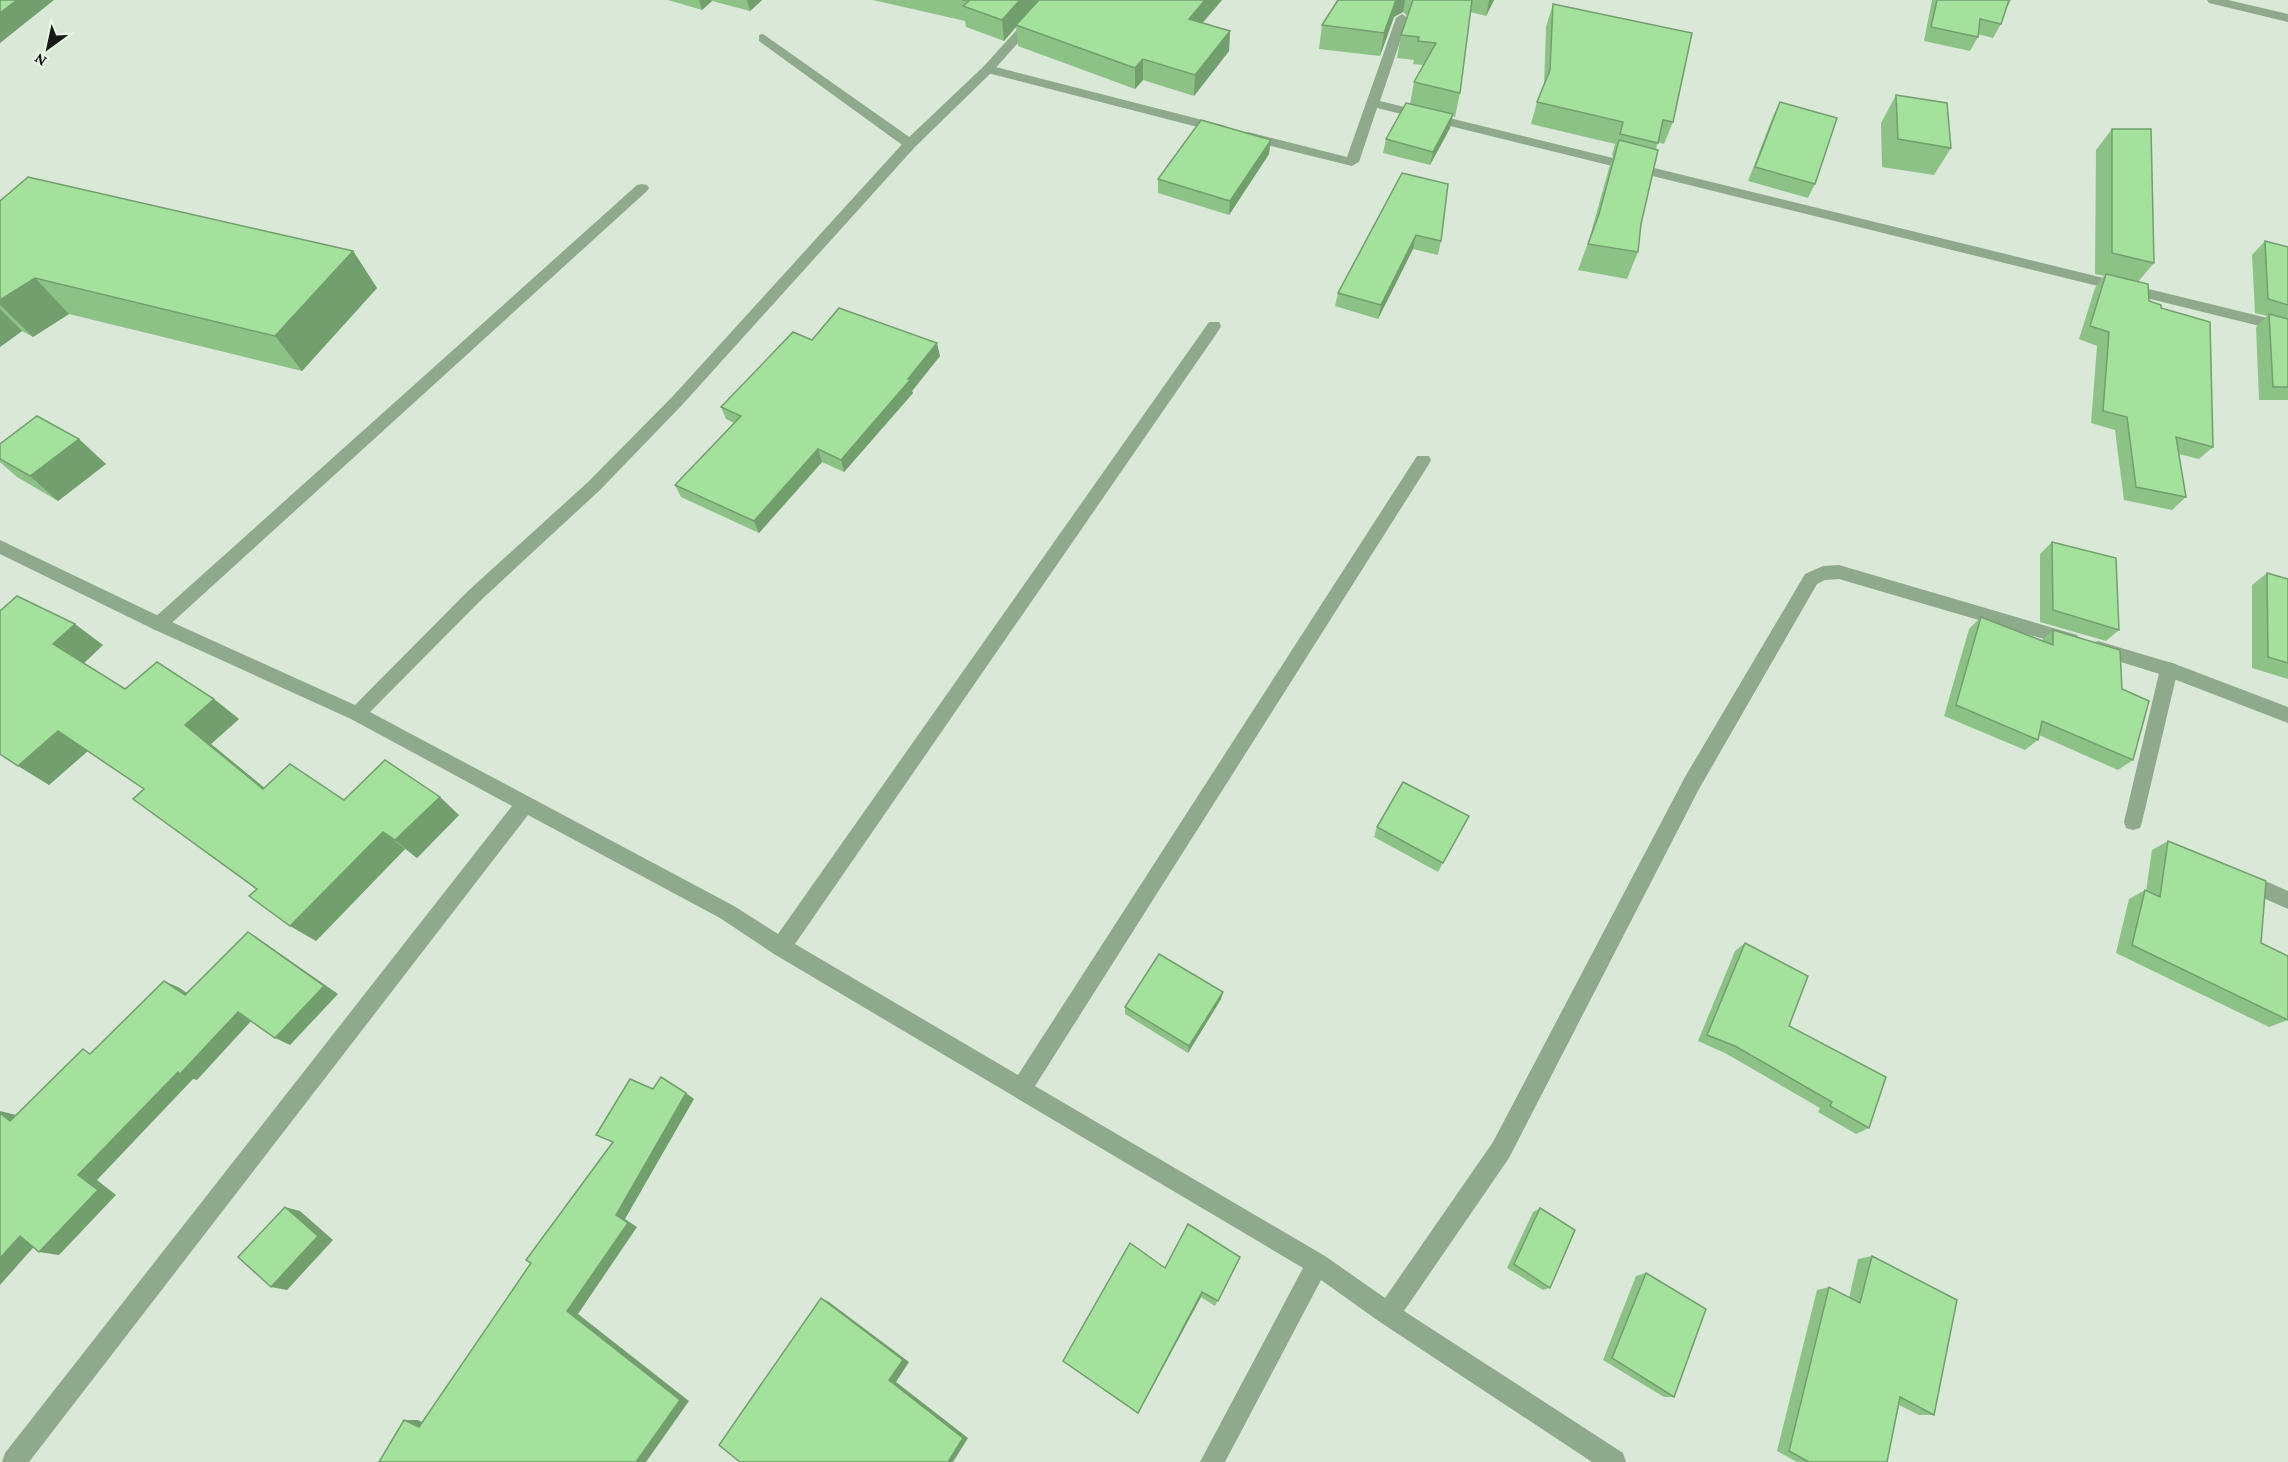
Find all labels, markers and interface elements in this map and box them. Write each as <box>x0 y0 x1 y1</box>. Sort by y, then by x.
north arrow <box>18 18 78 78</box>
text: N <box>31 50 49 70</box>

